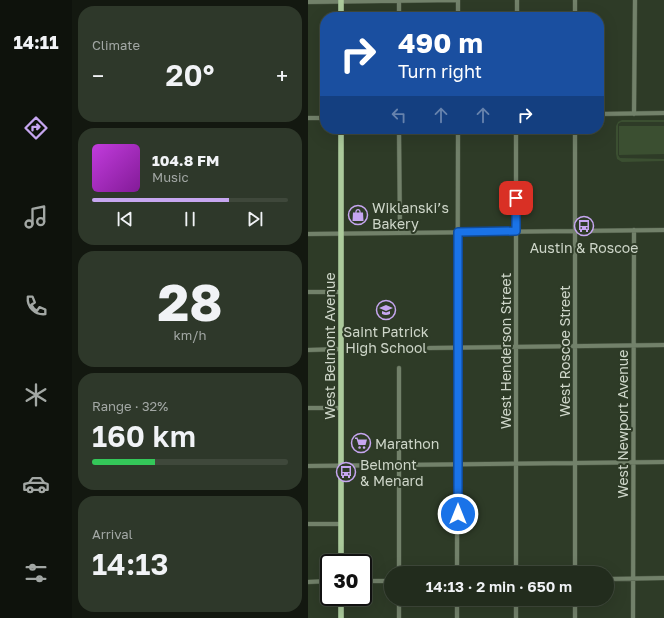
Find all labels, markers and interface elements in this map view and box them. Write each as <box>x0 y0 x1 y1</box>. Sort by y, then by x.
text: 490 m <box>398 26 483 59</box>
icon: right <box>332 28 384 80</box>
text: 14:11 <box>14 31 58 53</box>
text: Climate <box>92 37 140 53</box>
text: 20° <box>166 57 214 93</box>
text: Turn right <box>398 60 482 82</box>
text: − <box>92 62 104 89</box>
text: + <box>276 62 288 89</box>
icon: left <box>388 104 410 126</box>
icon: ahead <box>430 104 452 126</box>
icon: ahead <box>472 104 494 126</box>
icon: right <box>514 104 536 126</box>
icon: directions <box>22 114 50 142</box>
text: 104.8 FM <box>152 151 219 169</box>
text: Music <box>152 169 189 185</box>
pin <box>499 181 533 215</box>
icon: arrive <box>505 187 527 209</box>
place label: Wiklanski’s Bakery <box>372 199 449 232</box>
icon: music <box>22 203 50 231</box>
shop icon: Wiklanski’s Bakery <box>347 204 369 226</box>
icon: previous <box>114 208 136 230</box>
icon: pause <box>179 208 201 230</box>
icon: next <box>244 208 266 230</box>
bus stop icon: Austin & Roscoe <box>573 215 595 237</box>
place label: Austin & Roscoe <box>530 239 638 256</box>
text: 28 <box>157 270 223 332</box>
street label: West Belmont Avenue <box>321 272 338 420</box>
street label: West Henderson Street <box>497 273 514 429</box>
street label: West Roscoe Street <box>556 285 573 417</box>
icon: phone <box>22 292 50 320</box>
school or university icon: Saint Patrick High School <box>375 299 397 321</box>
place label: Saint Patrick High School <box>343 323 429 356</box>
text: km/h <box>173 327 207 343</box>
street label: West Newport Avenue <box>614 350 631 498</box>
icon: climate <box>22 381 50 409</box>
text: Range · 32% <box>92 398 168 414</box>
text: 160 km <box>92 418 196 454</box>
supermarket icon: Marathon <box>350 432 372 454</box>
place label: Marathon <box>375 435 439 452</box>
place label: Belmont & Menard <box>360 456 424 489</box>
bus stop icon: Belmont & Menard <box>335 461 357 483</box>
icon: car <box>22 470 50 498</box>
position arrow <box>437 493 479 535</box>
text: Arrival <box>92 526 133 542</box>
text: 14:13 <box>92 546 169 582</box>
speed limit sign: 30 <box>320 554 372 606</box>
icon: filters <box>22 559 50 587</box>
text: 14:13 · 2 min · 650 m <box>426 577 572 595</box>

